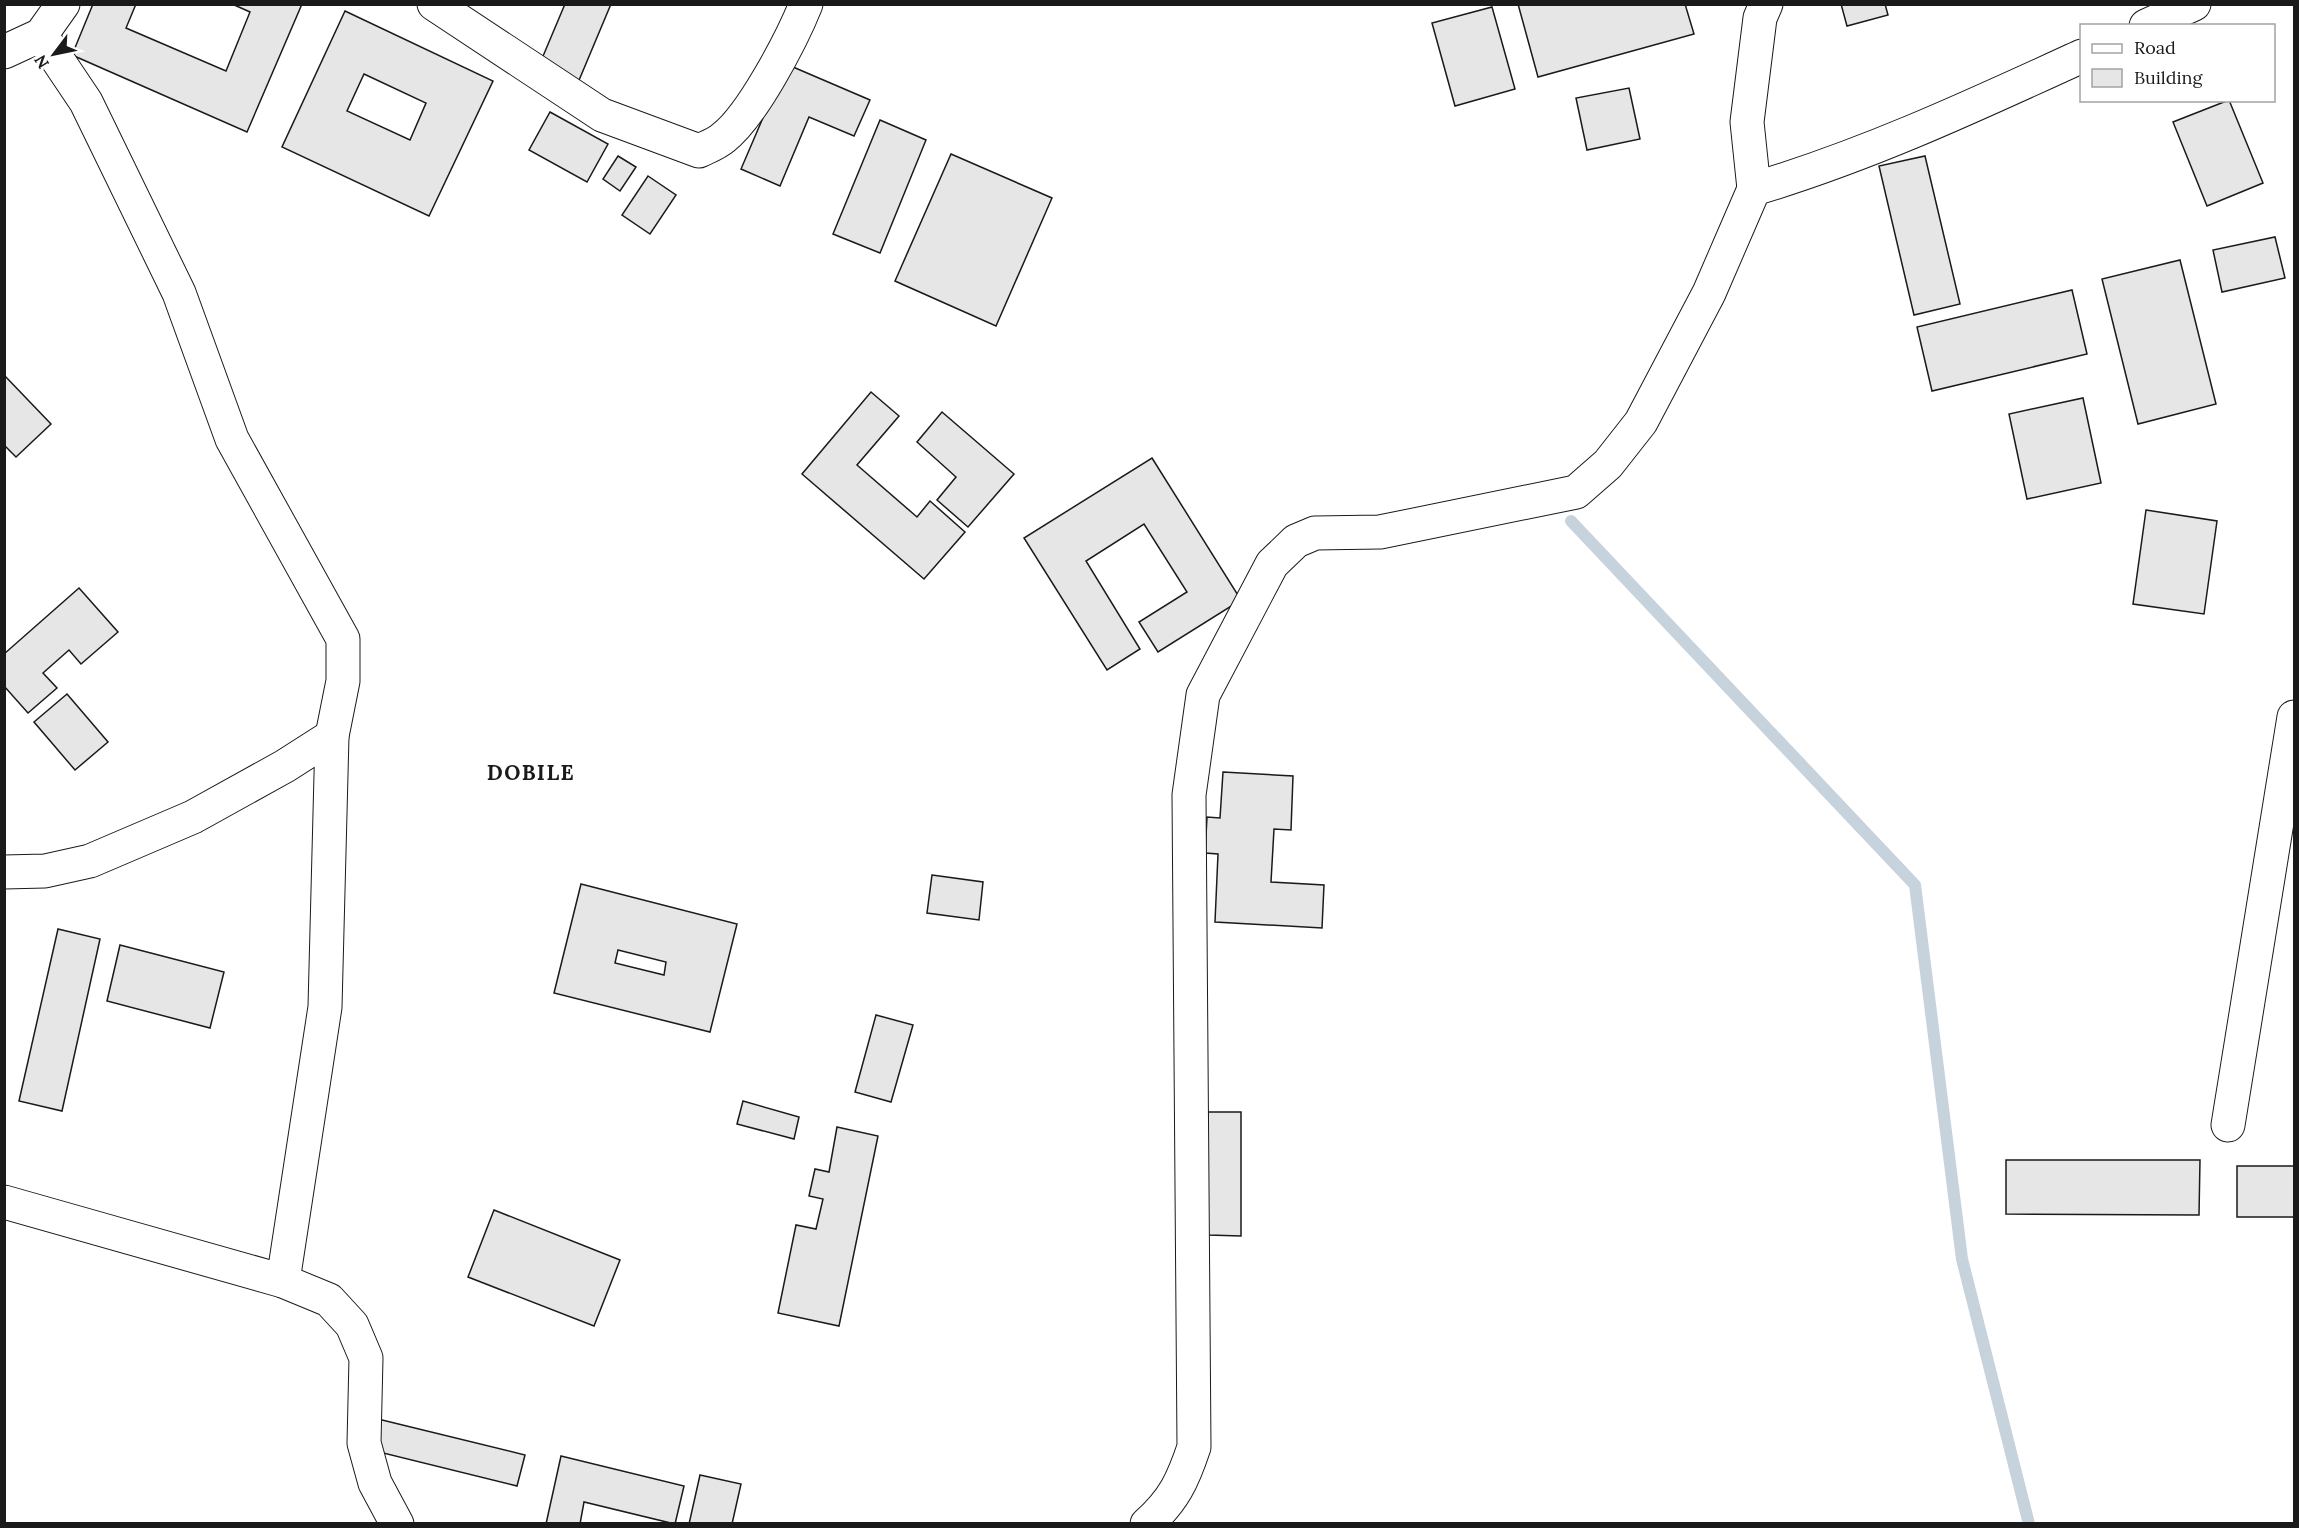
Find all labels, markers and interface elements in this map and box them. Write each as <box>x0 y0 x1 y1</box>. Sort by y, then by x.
north arrow <box>24 24 84 84</box>
legend <box>2080 24 2275 102</box>
text: Road <box>2134 36 2176 59</box>
text: N <box>30 51 53 72</box>
text: Building <box>2134 66 2204 89</box>
district label: DOBILE <box>487 759 575 786</box>

